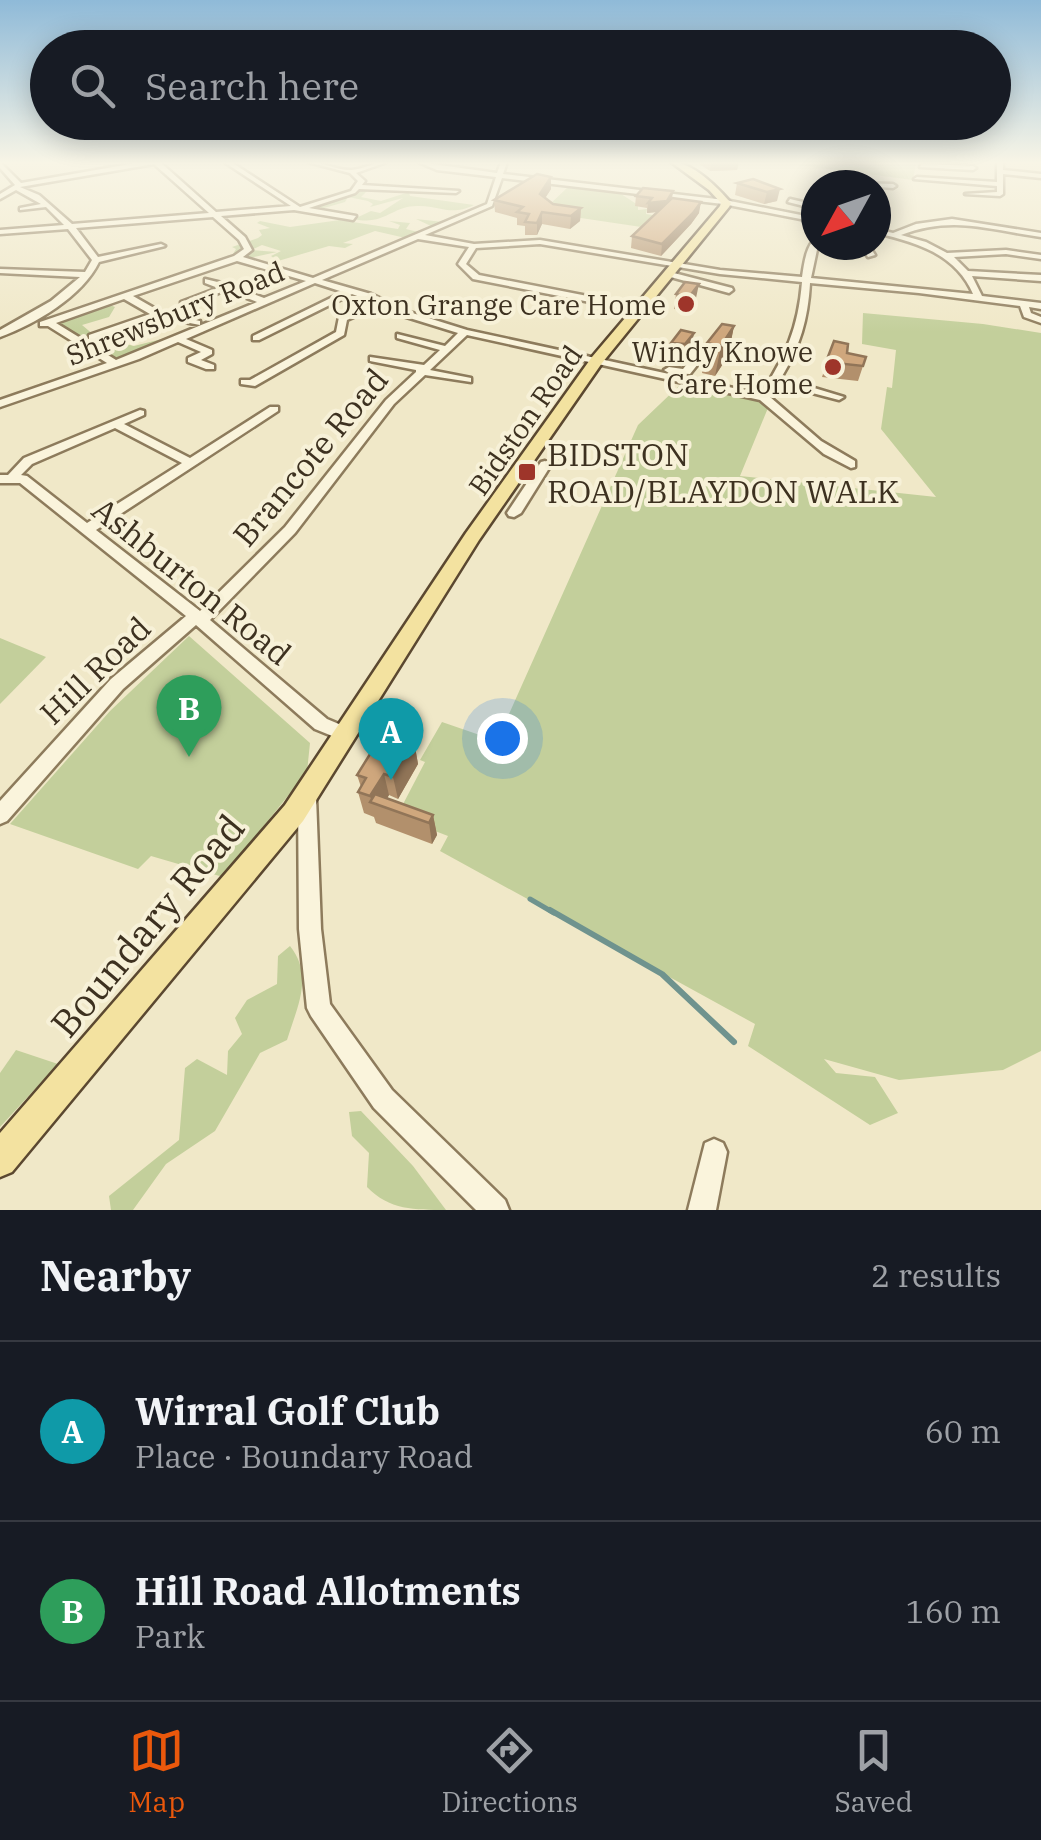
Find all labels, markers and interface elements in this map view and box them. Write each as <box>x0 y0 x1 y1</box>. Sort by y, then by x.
search box <box>30 30 1011 140</box>
icon: search <box>65 58 120 113</box>
text: Search here <box>145 61 359 110</box>
north arrow <box>801 170 891 260</box>
street label: Shrewsbury Road <box>60 252 290 374</box>
place label: Oxton Grange Care Home <box>331 286 666 323</box>
marker: Oxton Grange Care Home <box>675 293 697 315</box>
place label: Windy Knowe Care Home <box>632 333 813 402</box>
street label: Bidston Road <box>460 338 590 502</box>
marker: Windy Knowe Care Home <box>822 356 844 378</box>
street label: Brancote Road <box>223 359 397 555</box>
place label: BIDSTON ROAD/BLAYDON WALK <box>547 433 899 512</box>
marker: BIDSTON ROAD/BLAYDON WALK <box>516 461 538 483</box>
street label: Ashburton Road <box>84 488 300 674</box>
street label: Hill Road <box>31 607 159 733</box>
pin: B <box>156 674 222 757</box>
pin: A <box>358 698 424 780</box>
your location <box>477 713 528 764</box>
street label: Boundary Road <box>39 803 255 1047</box>
text: Nearby <box>40 1248 191 1303</box>
text: 2 results <box>871 1254 1001 1296</box>
text: Wirral Golf Club <box>135 1386 440 1435</box>
text: A <box>61 1410 84 1452</box>
text: 60 m <box>925 1410 1001 1452</box>
text: Place · Boundary Road <box>135 1435 473 1477</box>
text: Hill Road Allotments <box>135 1566 521 1615</box>
text: B <box>61 1590 84 1632</box>
text: 160 m <box>905 1590 1001 1632</box>
text: Park <box>135 1615 205 1657</box>
tab: Map <box>128 1723 185 1820</box>
tab: Directions <box>441 1723 578 1820</box>
tab: Saved <box>834 1723 913 1820</box>

